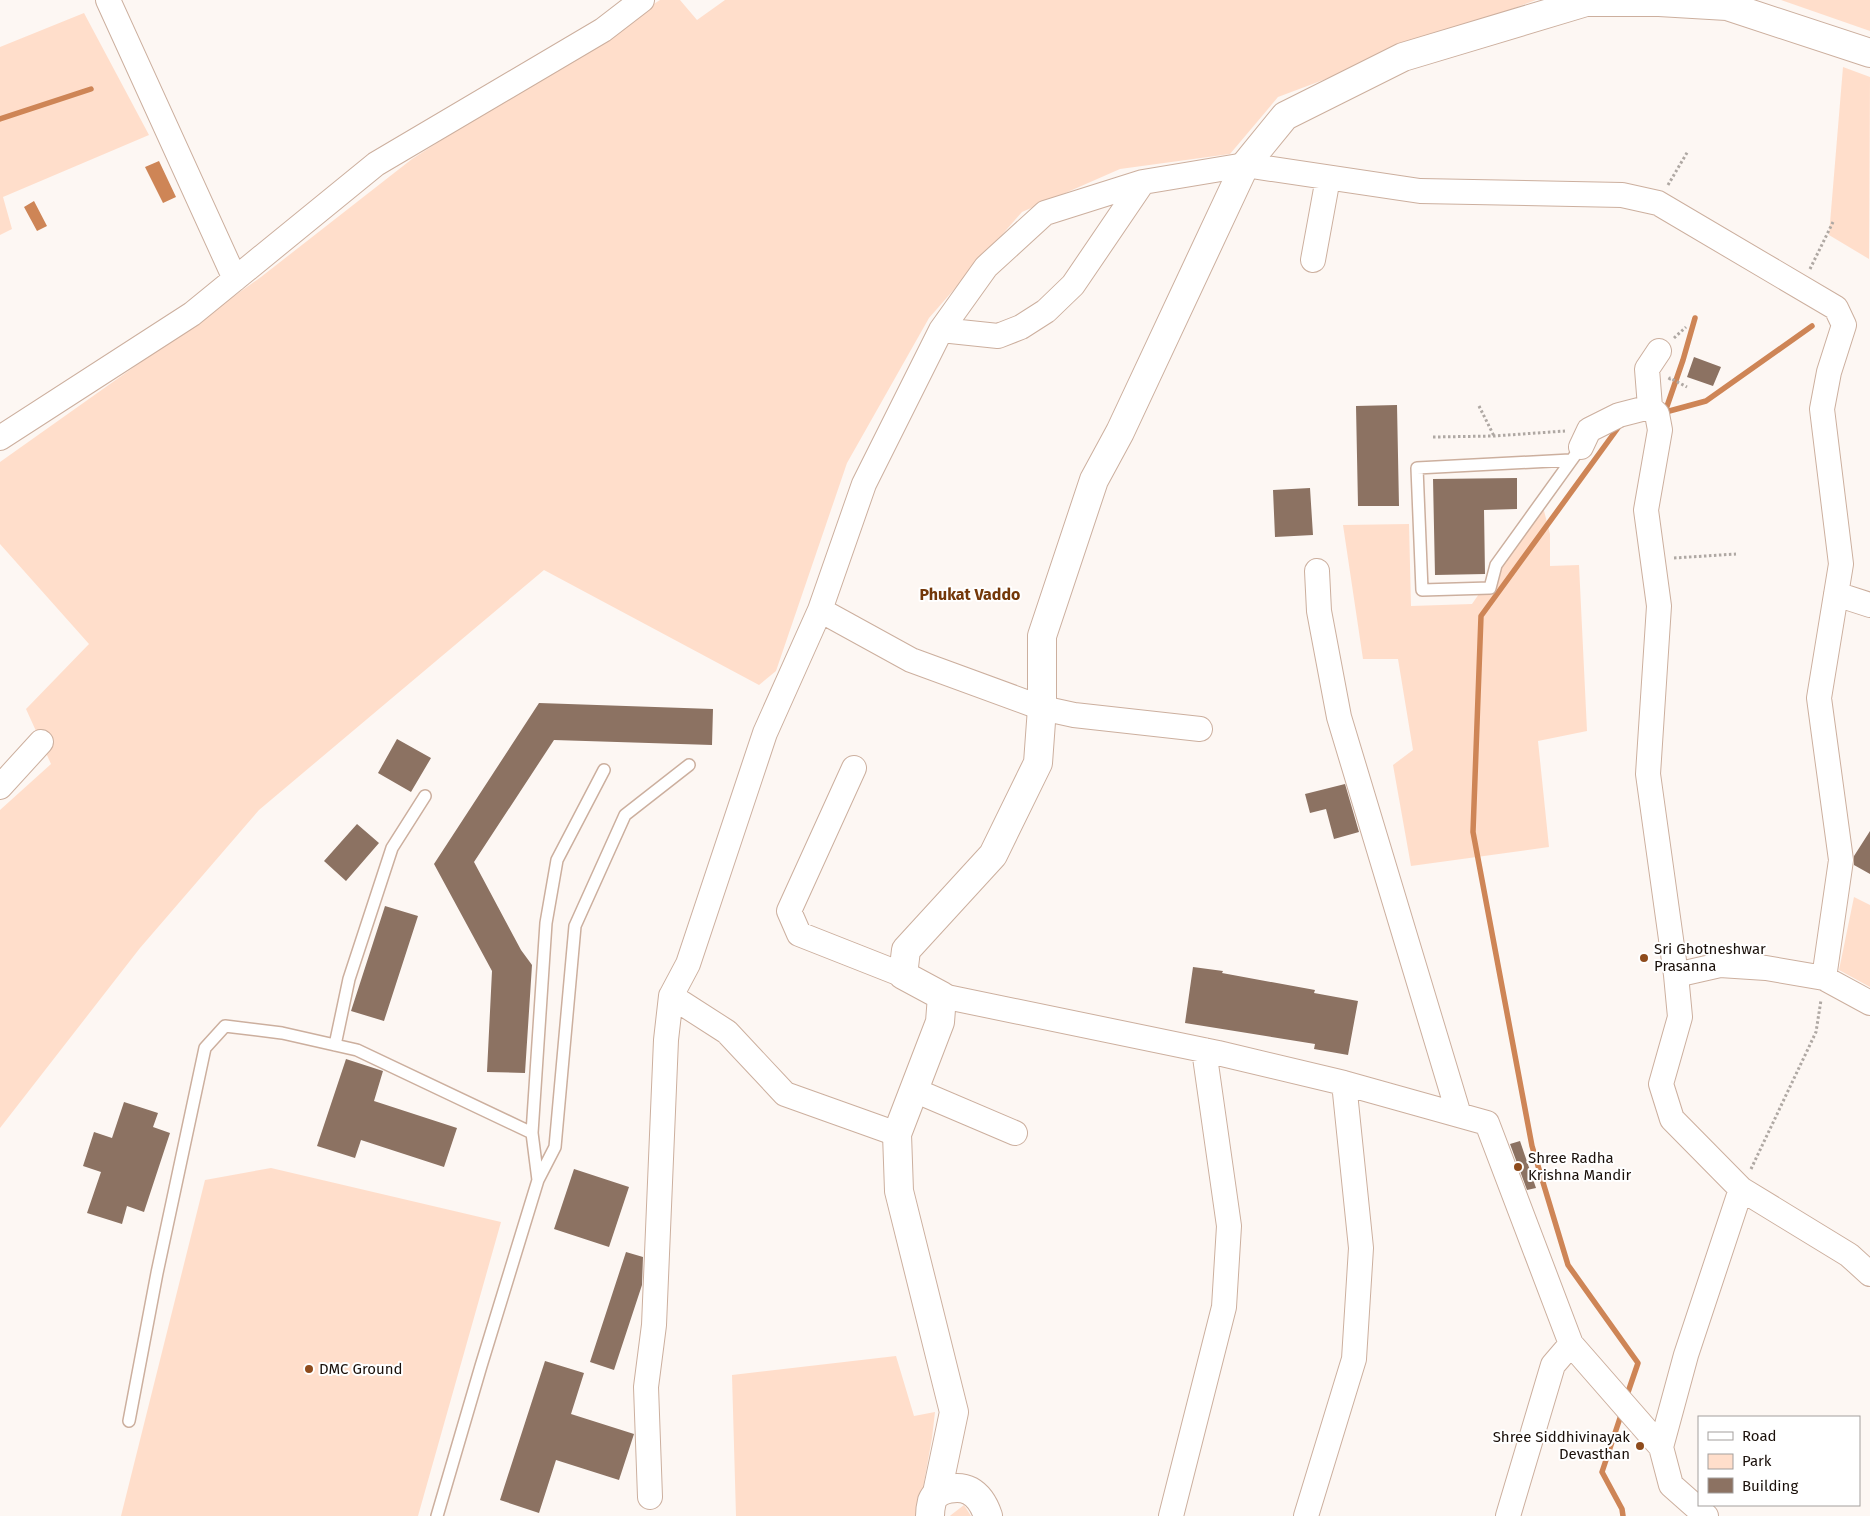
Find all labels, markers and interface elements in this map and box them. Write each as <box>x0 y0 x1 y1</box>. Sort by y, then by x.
district label: Phukat Vaddo <box>920 585 1020 604</box>
place label: Sri Ghotneshwar Prasanna <box>1654 940 1766 975</box>
marker: Sri Ghotneshwar Prasanna <box>1638 952 1650 964</box>
place label: Shree Radha Krishna Mandir <box>1528 1149 1631 1184</box>
marker: Shree Radha Krishna Mandir <box>1512 1161 1524 1173</box>
place label: DMC Ground <box>319 1360 403 1378</box>
marker: DMC Ground <box>303 1363 315 1375</box>
legend <box>1698 1416 1860 1506</box>
text: Road <box>1742 1427 1777 1445</box>
place label: Shree Siddhivinayak Devasthan <box>1493 1428 1630 1463</box>
marker: Shree Siddhivinayak Devasthan <box>1634 1440 1646 1452</box>
text: Park <box>1742 1452 1772 1470</box>
text: Building <box>1742 1477 1798 1495</box>

